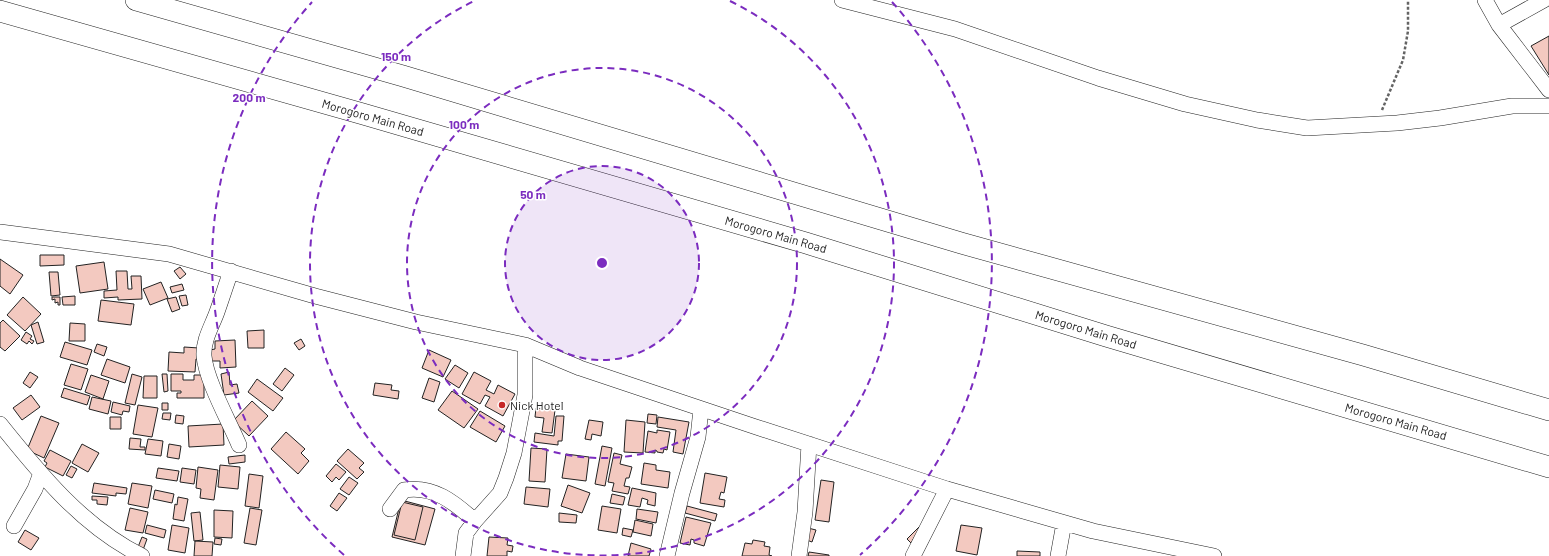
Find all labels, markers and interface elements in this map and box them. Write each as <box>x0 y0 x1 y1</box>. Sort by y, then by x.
text: 150 m <box>381 49 411 63</box>
text: 200 m <box>233 90 265 104</box>
street label: Morogoro Main Road <box>320 96 426 138</box>
text: 100 m <box>449 117 479 131</box>
text: 50 m <box>520 187 546 201</box>
street label: Morogoro Main Road <box>723 213 829 255</box>
centre of rings <box>595 256 609 270</box>
street label: Morogoro Main Road <box>1034 307 1138 351</box>
place label: Nick Hotel <box>510 398 564 412</box>
marker: Nick Hotel <box>497 400 507 410</box>
street label: Morogoro Main Road <box>1343 400 1449 442</box>

